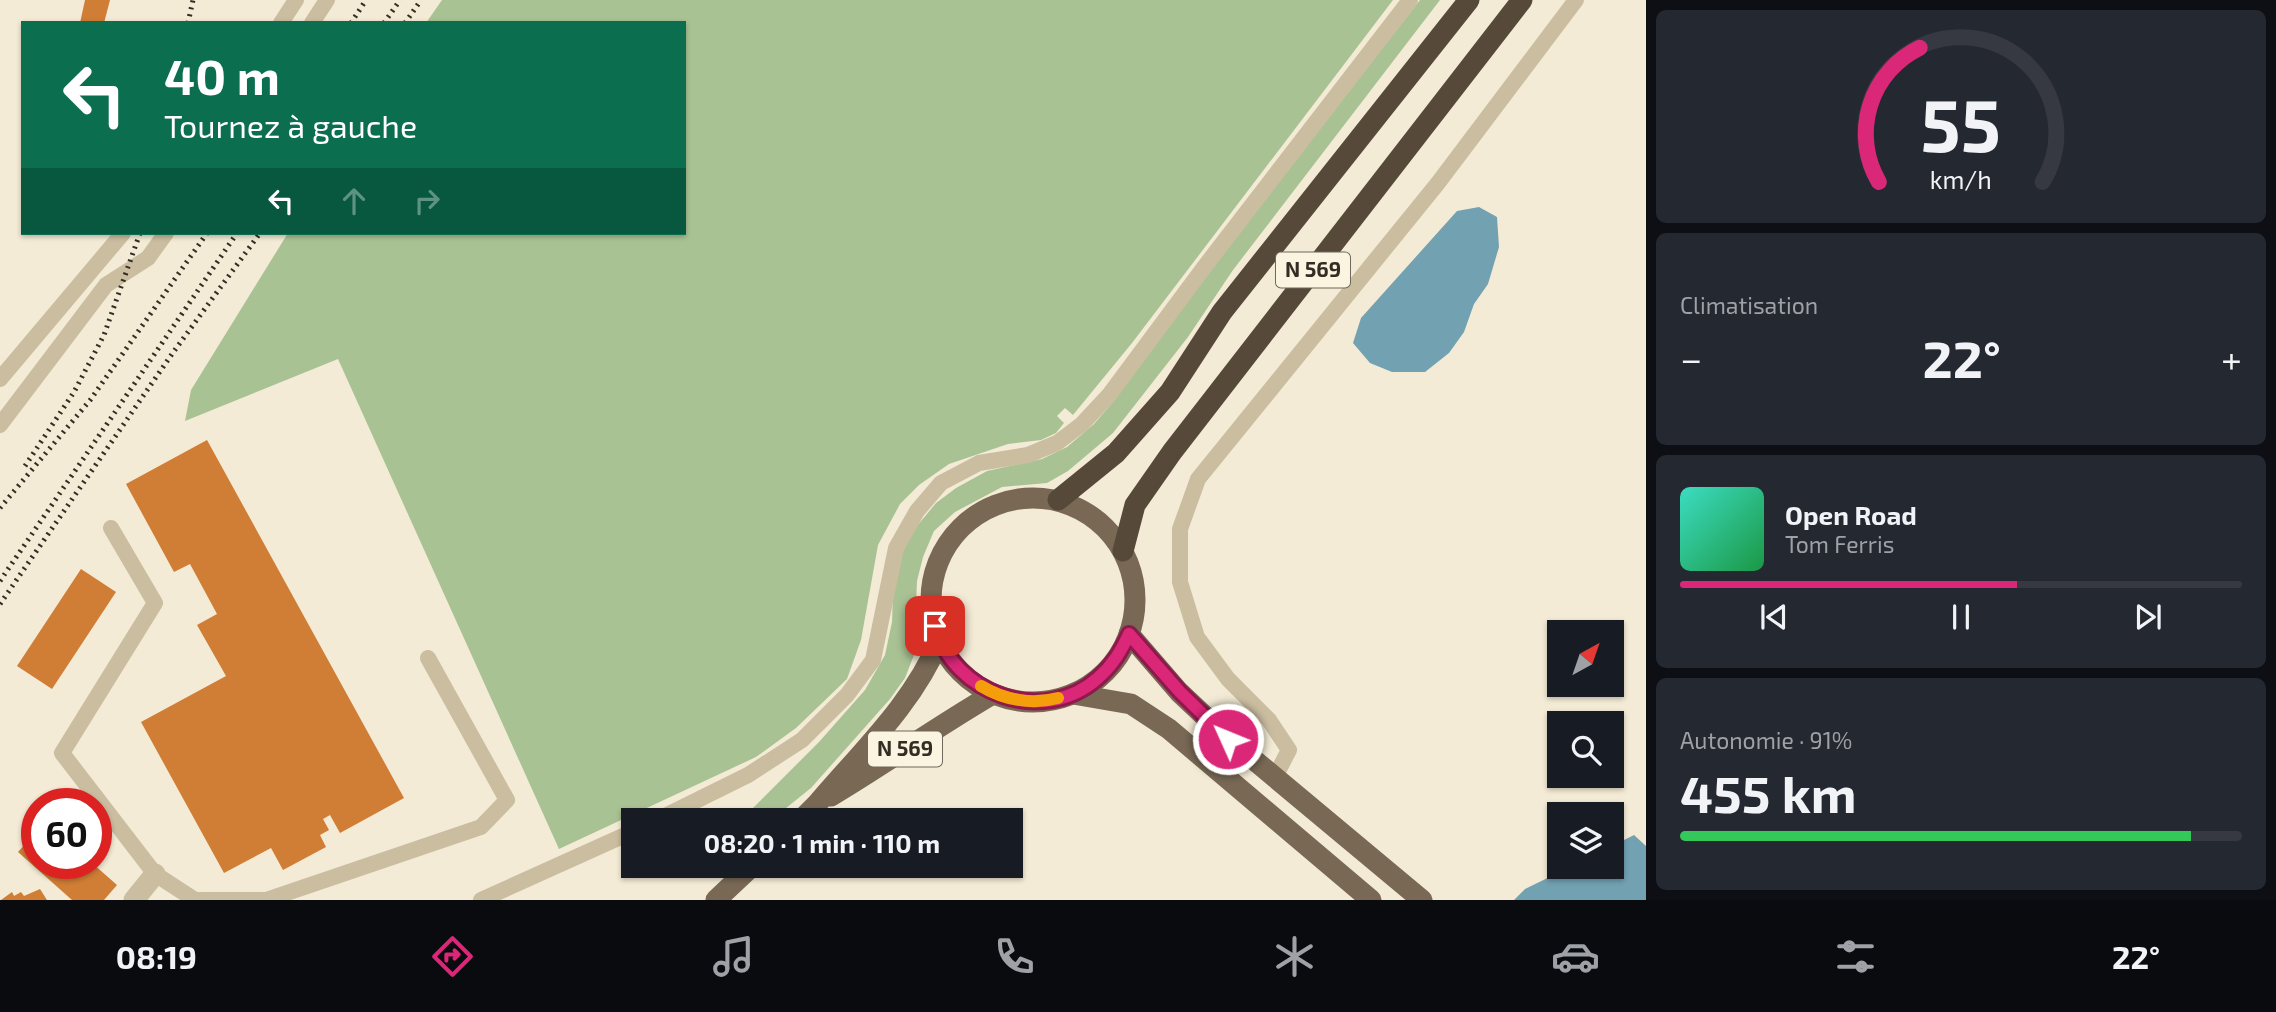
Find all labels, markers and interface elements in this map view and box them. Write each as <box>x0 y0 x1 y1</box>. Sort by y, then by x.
text: 40 m <box>164 46 280 105</box>
icon: left <box>49 49 140 140</box>
text: 55 <box>1921 80 2001 168</box>
text: Tournez à gauche <box>164 106 417 144</box>
text: km/h <box>1930 164 1992 194</box>
icon: left <box>262 182 300 220</box>
icon: ahead <box>335 182 373 220</box>
icon: right <box>408 182 446 220</box>
road number: N 569 <box>1276 252 1350 288</box>
text: Climatisation <box>1680 291 1818 319</box>
text: 22° <box>1922 326 2001 388</box>
text: − <box>1680 335 1702 381</box>
text: + <box>2221 335 2242 381</box>
text: Open Road <box>1785 499 1917 530</box>
text: Tom Ferris <box>1785 530 1894 558</box>
pin <box>905 596 965 656</box>
icon: previous <box>1755 598 1793 636</box>
icon: pause <box>1942 598 1980 636</box>
icon: next <box>2129 598 2167 636</box>
icon: arrive <box>916 607 954 645</box>
north arrow <box>1547 620 1624 696</box>
map controls <box>1547 620 1624 879</box>
position arrow <box>1191 702 1265 776</box>
button: search <box>1547 711 1624 788</box>
text: Autonomie · 91% <box>1680 726 1852 754</box>
road number: N 569 <box>868 732 942 766</box>
text: 455 km <box>1680 761 1857 823</box>
speed limit sign: 60 <box>21 788 112 879</box>
button: layers <box>1547 802 1624 879</box>
text: 08:20 · 1 min · 110 m <box>704 827 940 858</box>
icon: directions <box>428 932 477 981</box>
icon: music <box>709 932 758 981</box>
icon: phone <box>990 932 1039 981</box>
icon: climate <box>1270 932 1319 981</box>
icon: car <box>1551 932 1600 981</box>
icon: filters <box>1831 932 1880 981</box>
text: 08:19 <box>116 937 197 975</box>
text: 22° <box>2112 937 2160 975</box>

